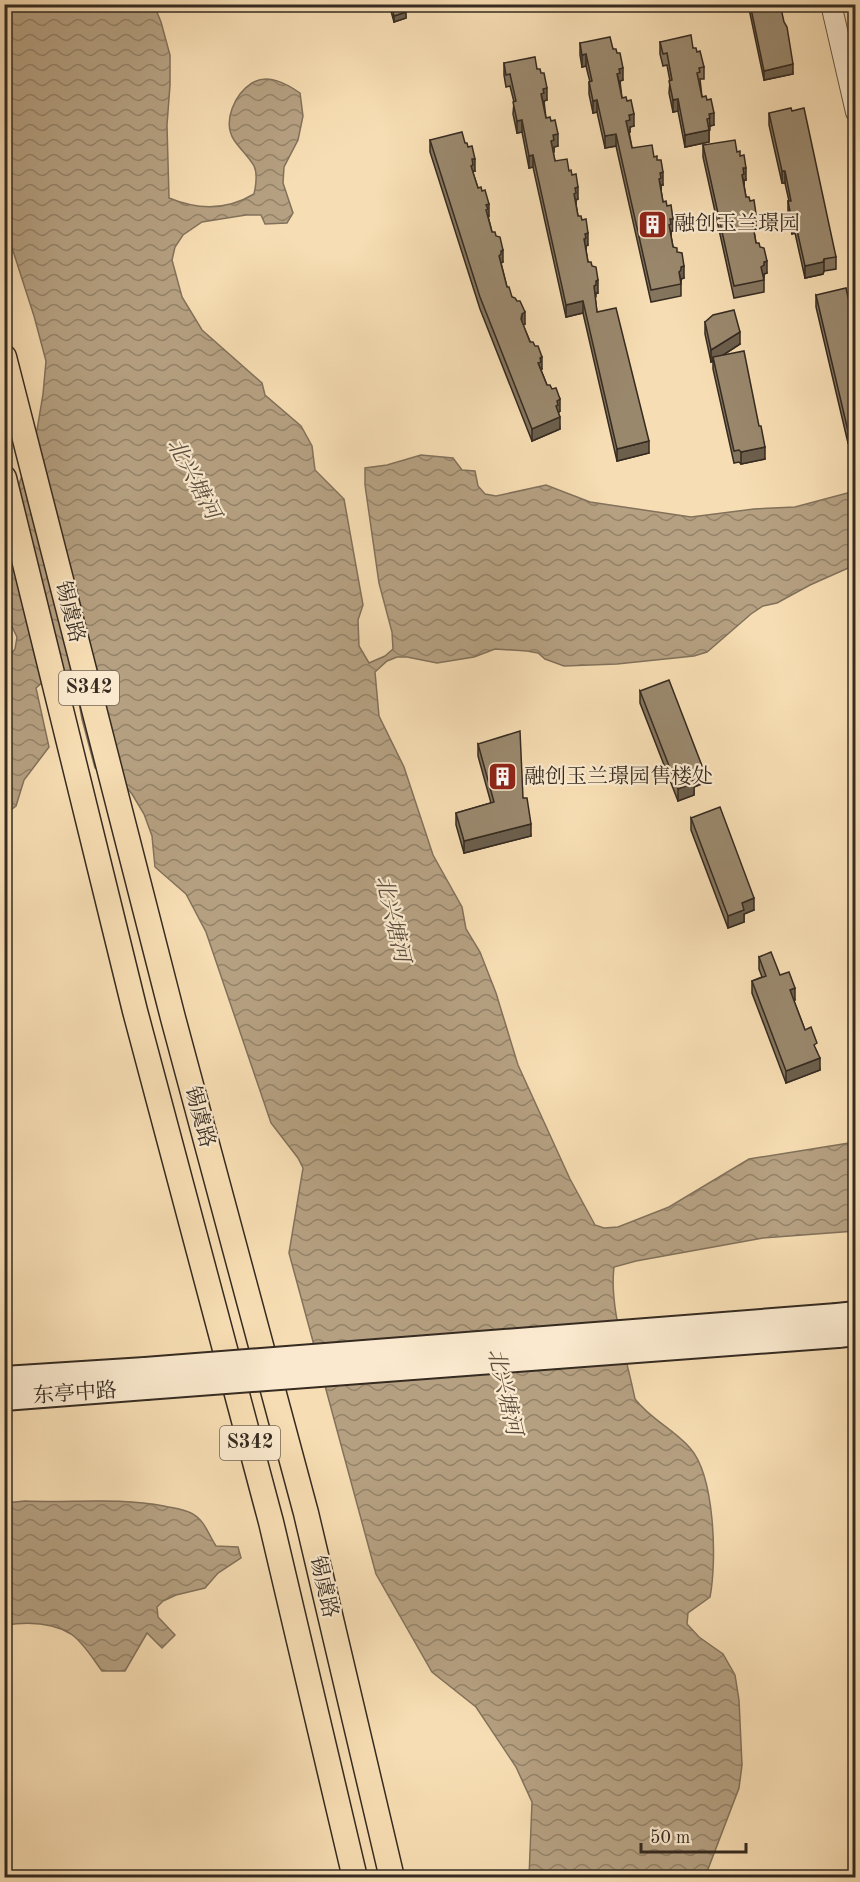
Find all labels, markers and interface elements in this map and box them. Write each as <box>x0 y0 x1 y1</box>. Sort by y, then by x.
building icon: 融创玉兰璟园 <box>637 208 669 240</box>
place label: 融创玉兰璟园 <box>674 212 800 235</box>
water label: 北兴塘河 <box>163 434 227 527</box>
street label: 锡虞路 <box>51 578 89 645</box>
road number: S342 <box>59 671 119 705</box>
building icon: 融创玉兰璟园售楼处 <box>487 761 519 793</box>
place label: 融创玉兰璟园售楼处 <box>524 765 713 788</box>
water label: 北兴塘河 <box>371 873 415 968</box>
street label: 锡虞路 <box>181 1083 219 1150</box>
water label: 北兴塘河 <box>483 1346 527 1441</box>
street label: 东亭中路 <box>32 1379 118 1407</box>
road number: S342 <box>220 1426 280 1460</box>
street label: 锡虞路 <box>306 1553 342 1620</box>
scale bar <box>641 1816 746 1854</box>
text: 50 m <box>650 1829 690 1847</box>

